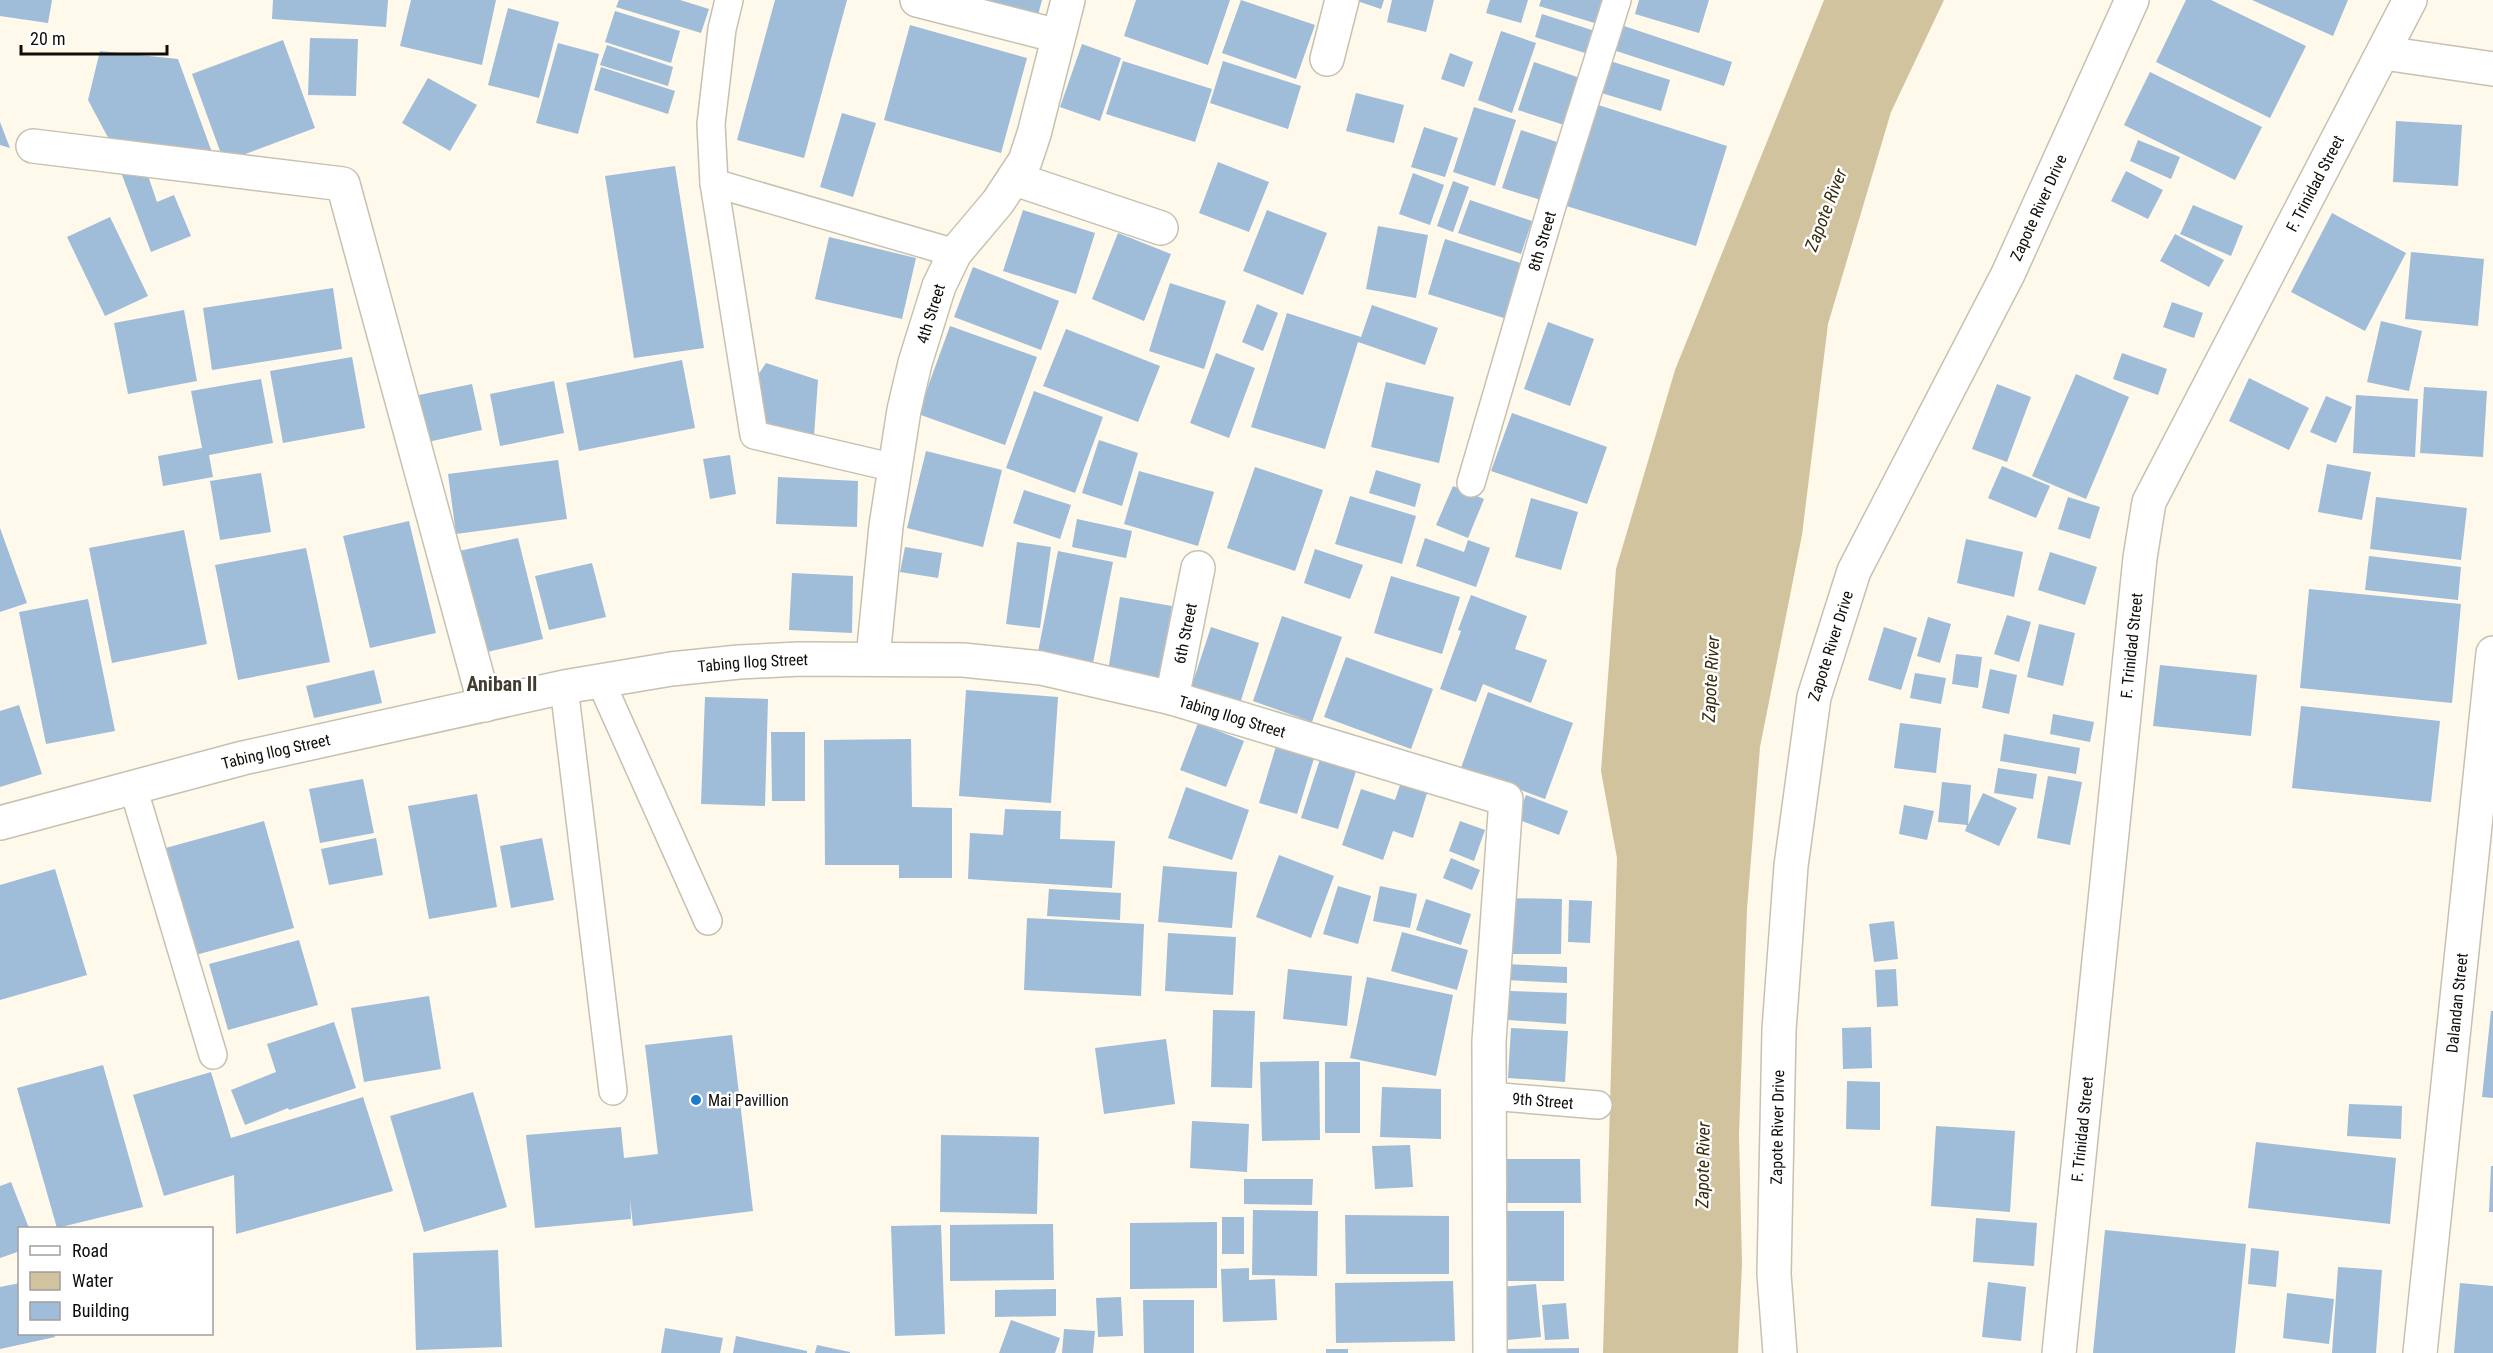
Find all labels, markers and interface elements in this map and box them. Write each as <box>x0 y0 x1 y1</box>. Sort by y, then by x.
scale bar <box>21 18 166 56</box>
text: 20 m <box>30 28 65 49</box>
street label: F. Trinidad Street <box>2282 132 2348 235</box>
street label: Zapote River Drive <box>2006 152 2071 264</box>
water label: Zapote River <box>1800 165 1851 255</box>
street label: 8th Street <box>1524 209 1560 273</box>
street label: 4th Street <box>913 281 949 346</box>
street label: Zapote River Drive <box>1804 588 1857 704</box>
street label: F. Trinidad Street <box>2117 592 2146 699</box>
street label: 6th Street <box>1170 601 1201 665</box>
water label: Zapote River <box>1698 635 1723 724</box>
street label: Tabing Ilog Street <box>697 650 808 676</box>
district label: Aniban II <box>467 672 537 696</box>
street label: Tabing Ilog Street <box>1176 692 1288 742</box>
street label: Tabing Ilog Street <box>219 730 332 773</box>
street label: Dalandan Street <box>2442 952 2472 1054</box>
street label: Zapote River Drive <box>1767 1070 1788 1185</box>
street label: F. Trinidad Street <box>2067 1075 2097 1183</box>
street label: 9th Street <box>1511 1089 1574 1113</box>
place label: Mai Pavillion <box>708 1091 789 1110</box>
marker: Mai Pavillion <box>689 1093 703 1107</box>
water label: Zapote River <box>1691 1121 1714 1209</box>
legend <box>18 1227 213 1335</box>
text: Road <box>72 1240 108 1261</box>
text: Water <box>72 1270 114 1291</box>
text: Building <box>72 1300 129 1321</box>

